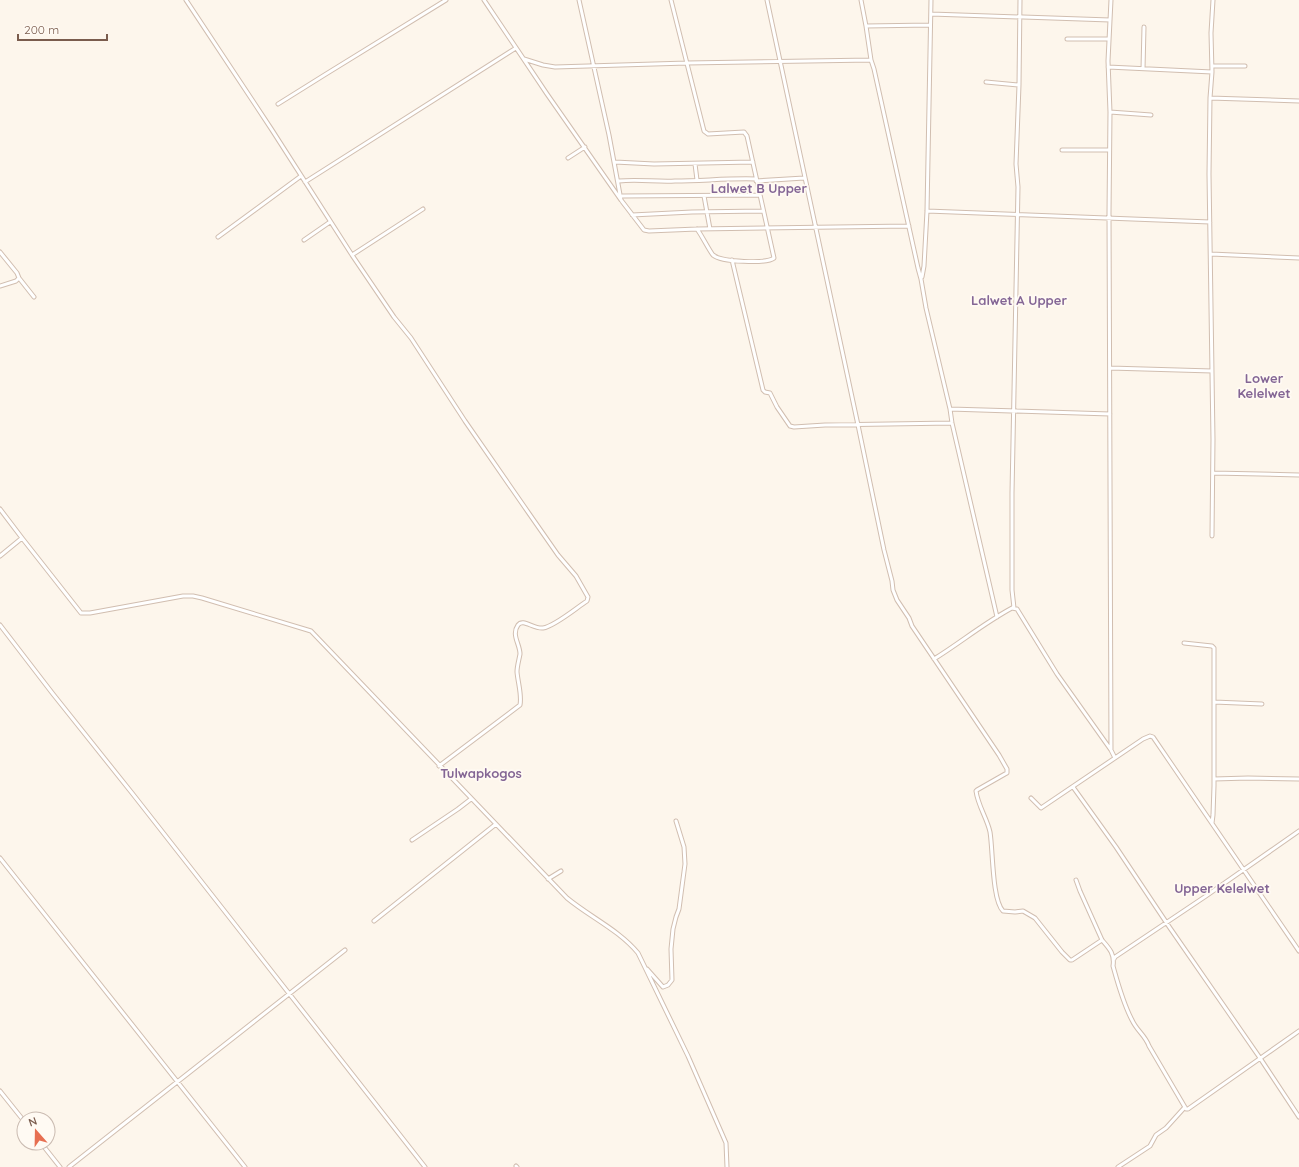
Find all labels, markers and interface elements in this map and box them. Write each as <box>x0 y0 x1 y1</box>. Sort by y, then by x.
scale bar <box>18 16 107 42</box>
text: 200 m <box>24 22 59 37</box>
district label: Lalwet B Upper <box>711 180 808 196</box>
district label: Lalwet A Upper <box>971 292 1067 308</box>
district label: Lower Kelelwet <box>1237 370 1291 401</box>
district label: Tulwapkogos <box>440 765 522 781</box>
district label: Upper Kelelwet <box>1174 880 1270 896</box>
north arrow <box>16 1111 56 1151</box>
text: N <box>26 1114 39 1130</box>

